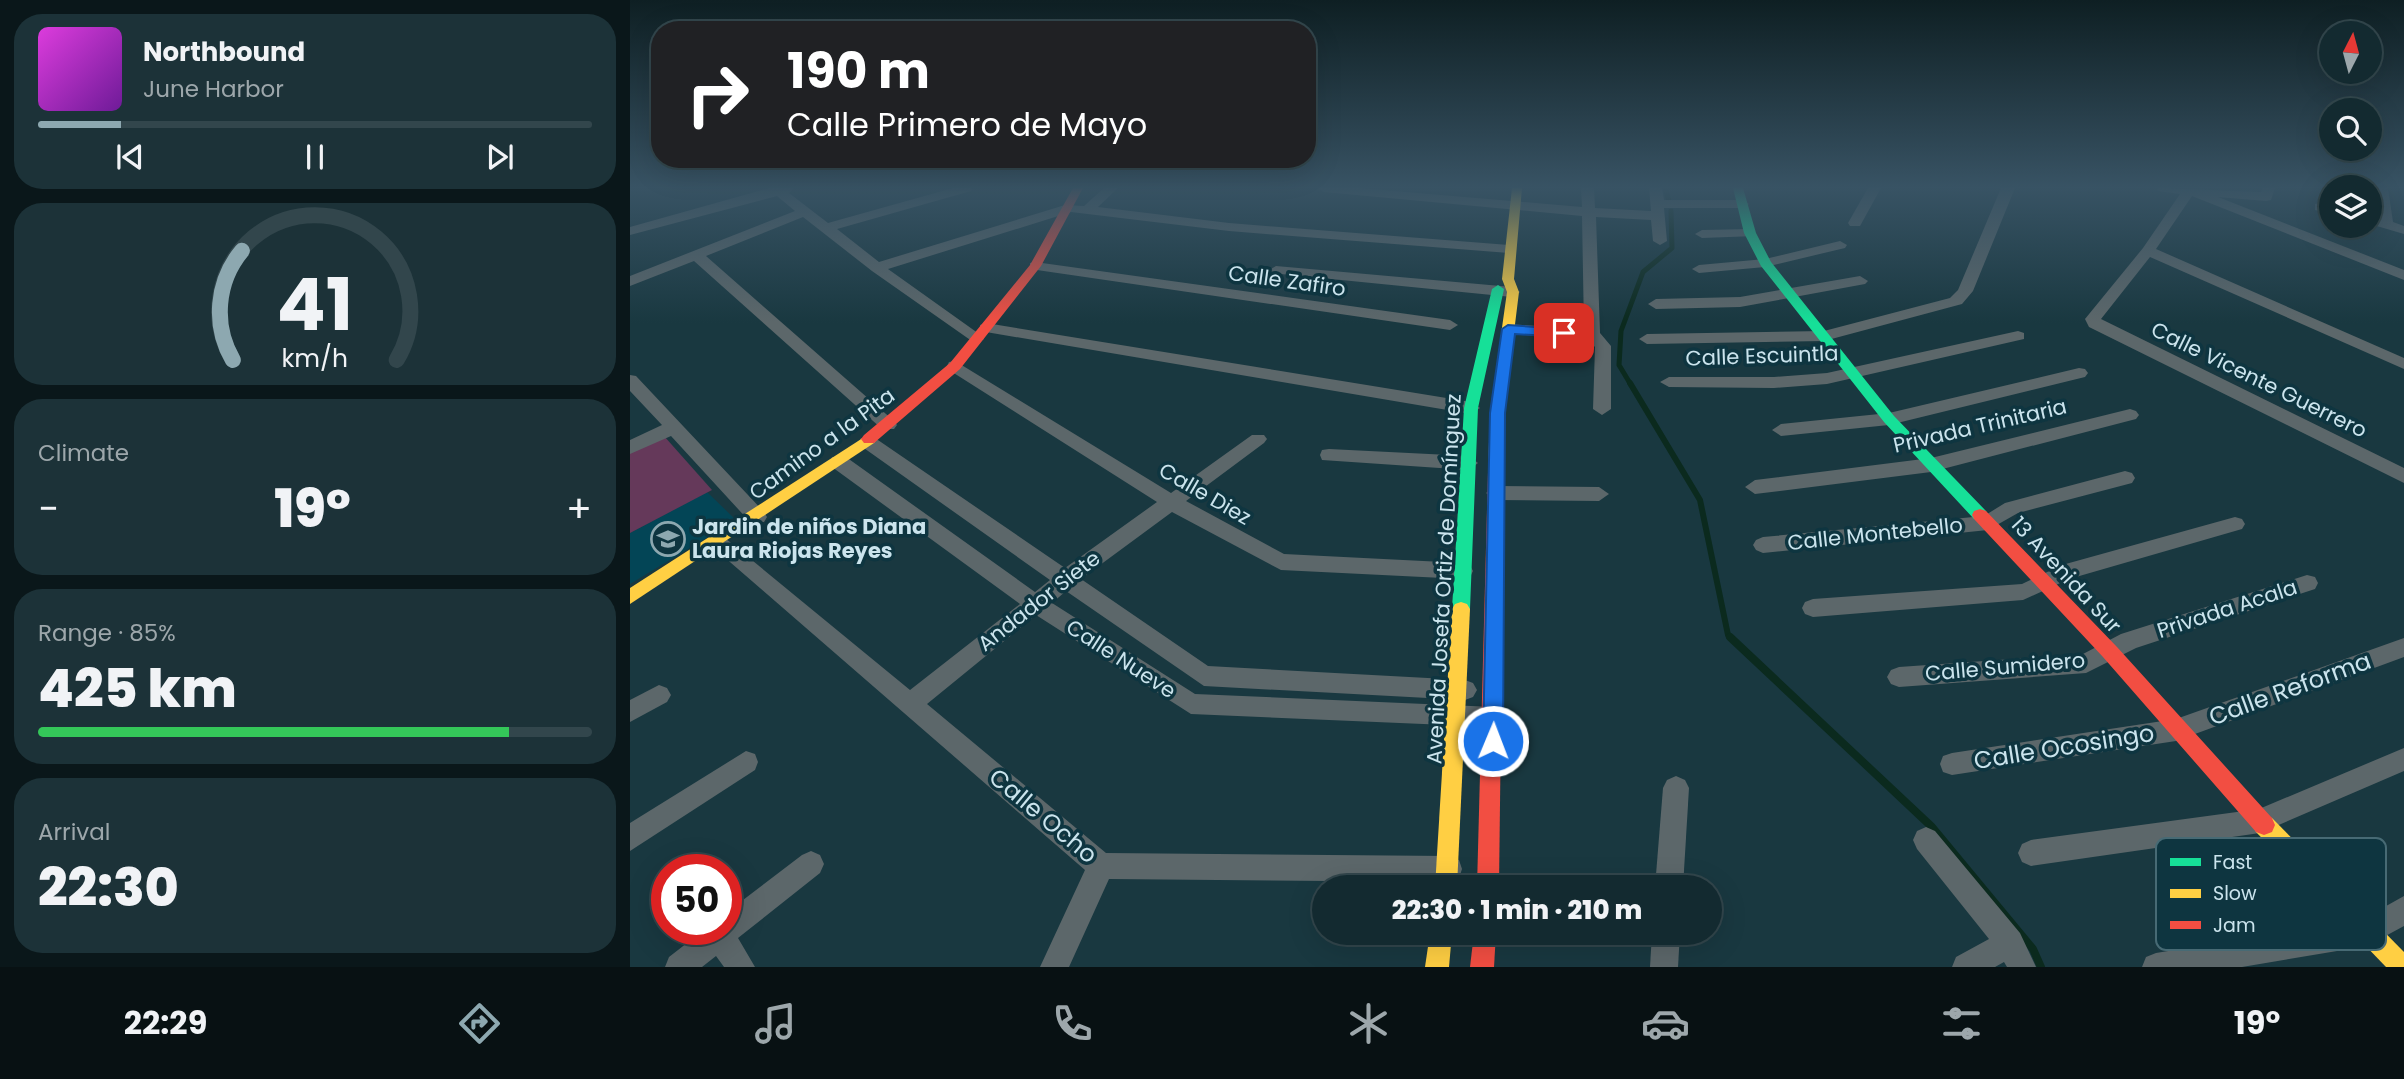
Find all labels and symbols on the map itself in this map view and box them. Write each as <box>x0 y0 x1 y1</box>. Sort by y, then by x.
north arrow <box>2319 21 2382 84</box>
street label: Calle Zafiro <box>1226 258 1348 303</box>
pin <box>1534 303 1594 363</box>
street label: Calle Vicente Guerrero <box>2146 315 2372 445</box>
street label: Calle Escuintla <box>1685 338 1839 373</box>
street label: Camino a la Pita <box>743 381 900 506</box>
street label: Privada Trinitaria <box>1890 391 2069 460</box>
street label: Avenida Josefa Ortiz de Domínguez <box>1419 393 1468 765</box>
street label: Calle Diez <box>1154 456 1257 532</box>
street label: Calle Montebello <box>1786 510 1964 557</box>
street label: 13 Avenida Sur <box>2005 510 2128 639</box>
place label: Jardin de niños Diana Laura Riojas Reyes <box>692 512 926 565</box>
school or university icon: Jardin de niños Diana Laura Riojas Reyes <box>649 520 687 558</box>
street label: Andador Siete <box>971 544 1106 658</box>
street label: Privada Acala <box>2153 572 2301 645</box>
street label: Calle Nueve <box>1061 612 1182 705</box>
street label: Calle Reforma <box>2204 644 2376 733</box>
street label: Calle Sumidero <box>1924 645 2086 688</box>
position arrow <box>1456 704 1530 778</box>
street label: Calle Ocosingo <box>1971 716 2156 777</box>
street label: Calle Ocho <box>982 761 1104 871</box>
legend <box>2156 838 2386 950</box>
text: Fast <box>2213 849 2252 876</box>
speed limit sign: 50 <box>651 854 742 945</box>
text: Slow <box>2213 880 2257 907</box>
text: Jam <box>2213 912 2255 939</box>

